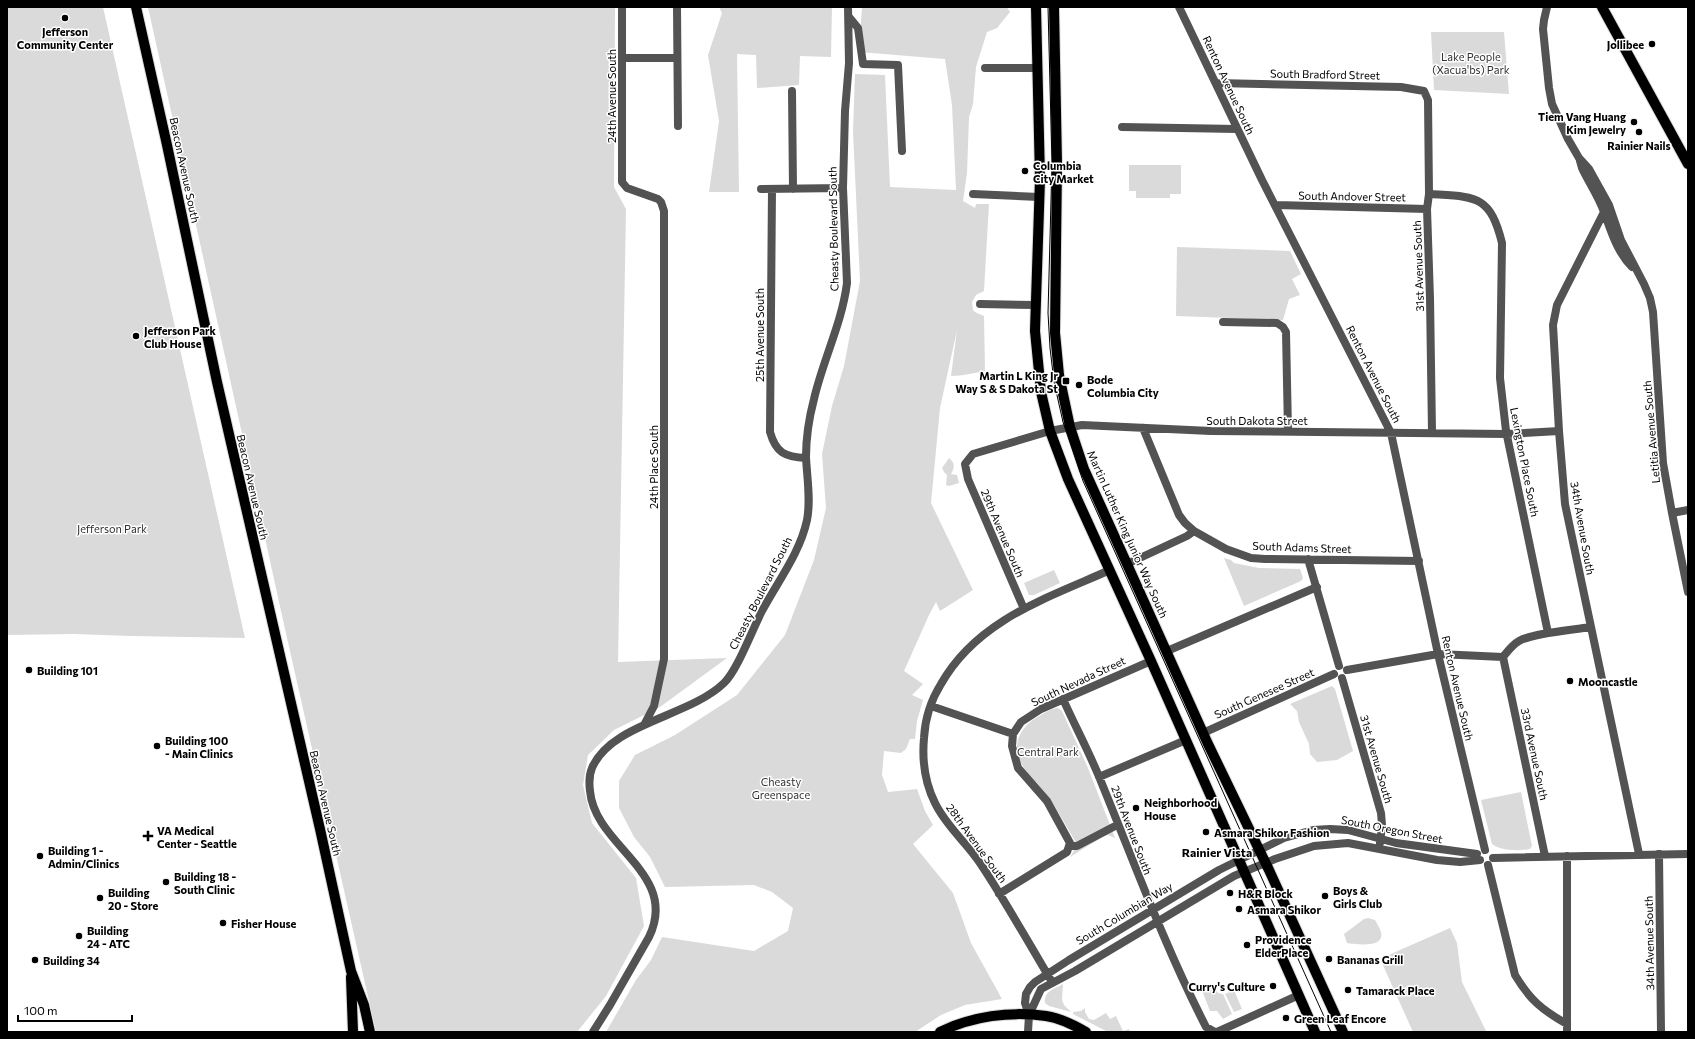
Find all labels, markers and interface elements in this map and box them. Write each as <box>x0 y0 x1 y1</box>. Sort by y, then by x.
marker: Jefferson Community Center <box>60 13 70 23</box>
place label: Jefferson Community Center <box>17 25 114 51</box>
street label: Renton Avenue South <box>1200 34 1258 136</box>
place label: Jollibee <box>1607 38 1644 52</box>
marker: Jollibee <box>1647 39 1657 49</box>
street label: 24th Avenue South <box>605 49 618 143</box>
park label: Lake People (Xacua'bs) Park <box>1432 50 1510 76</box>
street label: South Bradford Street <box>1270 67 1381 81</box>
place label: Tiem Vang Huang Kim Jewelry <box>1538 110 1626 137</box>
street label: Beacon Avenue South <box>167 116 203 224</box>
marker: Tiem Vang Huang Kim Jewelry <box>1629 117 1639 127</box>
marker: Rainier Nails <box>1634 127 1644 137</box>
place label: Rainier Nails <box>1607 139 1671 152</box>
place label: Columbia City Market <box>1033 159 1094 185</box>
street label: Cheasty Boulevard South <box>825 166 841 292</box>
marker: Columbia City Market <box>1020 166 1030 176</box>
street label: South Andover Street <box>1298 189 1406 203</box>
street label: 31st Avenue South <box>1410 220 1426 312</box>
street label: 25th Avenue South <box>753 288 766 382</box>
street label: Renton Avenue South <box>1344 323 1404 425</box>
place label: Jefferson Park Club House <box>144 324 217 350</box>
marker: Jefferson Park Club House <box>131 331 141 341</box>
place label: Martin L King Jr Way S & S Dakota St <box>955 369 1058 395</box>
place label: Bode Columbia City <box>1087 373 1159 399</box>
marker: Martin L King Jr Way S & S Dakota St <box>1061 376 1071 386</box>
marker: Bode Columbia City <box>1074 380 1084 390</box>
street label: Letitia Avenue South <box>1640 380 1662 484</box>
street label: Lexington Place South <box>1508 406 1542 518</box>
street label: South Dakota Street <box>1206 414 1308 427</box>
street label: 24th Place South <box>647 425 660 509</box>
street label: Beacon Avenue South <box>235 433 271 541</box>
street label: Martin Luther King Junior Way South <box>1084 448 1171 620</box>
street label: 34th Avenue South <box>1568 480 1598 576</box>
street label: 29th Avenue South <box>979 487 1027 579</box>
park label: Jefferson Park <box>77 522 147 536</box>
street label: Cheasty Boulevard South <box>726 534 794 652</box>
street label: South Adams Street <box>1252 539 1352 555</box>
street label: Renton Avenue South <box>1440 634 1476 742</box>
street label: South Nevada Street <box>1029 653 1128 709</box>
place label: Building 101 <box>37 664 98 677</box>
marker: Building 101 <box>24 665 34 675</box>
street label: South Genesee Street <box>1212 665 1316 721</box>
place label: Mooncastle <box>1578 675 1638 688</box>
marker: Mooncastle <box>1565 676 1575 686</box>
street label: 33rd Avenue South <box>1519 707 1551 801</box>
street label: 31st Avenue South <box>1358 713 1396 805</box>
place label: Building 100 - Main Clinics <box>165 734 233 760</box>
marker: Building 100 - Main Clinics <box>152 741 162 751</box>
park label: Central Park <box>1017 745 1079 758</box>
street label: Beacon Avenue South <box>308 749 344 857</box>
park label: Cheasty Greenspace <box>752 775 811 801</box>
street label: 29th Avenue South <box>1109 784 1155 876</box>
place label: Neighborhood House <box>1144 796 1217 822</box>
street label: 28th Avenue South <box>944 801 1010 885</box>
marker: Neighborhood House <box>1131 803 1141 813</box>
street label: South Oregon Street <box>1340 813 1444 845</box>
place label: VA Medical Center - Seattle <box>157 824 237 850</box>
place label: Asmara Shikor Fashion <box>1214 826 1329 839</box>
marker: Asmara Shikor Fashion <box>1201 827 1211 837</box>
marker: VA Medical Center - Seattle <box>142 830 154 842</box>
place label: Building 1 - Admin/Clinics <box>48 844 119 870</box>
district label: Rainier Vista <box>1182 845 1252 859</box>
marker: Building 1 - Admin/Clinics <box>35 851 45 861</box>
place label: Building 18 - South Clinic <box>174 870 237 896</box>
marker: Building 18 - South Clinic <box>161 877 171 887</box>
street label: South Columbian Way <box>1073 879 1175 947</box>
place label: Boys & Girls Club <box>1333 884 1383 910</box>
place label: Building 20 - Store <box>108 886 158 912</box>
place label: H&R Block <box>1238 887 1294 900</box>
marker: H&R Block <box>1225 888 1235 898</box>
marker: Boys & Girls Club <box>1320 891 1330 901</box>
marker: Building 20 - Store <box>95 893 105 903</box>
street label: 34th Avenue South <box>1642 896 1656 990</box>
place label: Asmara Shikor <box>1247 903 1321 916</box>
marker: Asmara Shikor <box>1234 904 1244 914</box>
place label: Fisher House <box>231 917 297 930</box>
marker: Fisher House <box>218 918 228 928</box>
place label: Building 24 - ATC <box>87 924 131 950</box>
marker: Building 24 - ATC <box>74 931 84 941</box>
place label: Providence ElderPlace <box>1255 933 1312 959</box>
marker: Providence ElderPlace <box>1242 940 1252 950</box>
place label: Bananas Grill <box>1337 953 1403 966</box>
place label: Building 34 <box>43 954 100 967</box>
marker: Bananas Grill <box>1324 954 1334 964</box>
marker: Building 34 <box>30 955 40 965</box>
place label: Curry's Culture <box>1188 980 1265 993</box>
marker: Curry's Culture <box>1268 981 1278 991</box>
place label: Tamarack Place <box>1356 984 1435 997</box>
marker: Tamarack Place <box>1343 985 1353 995</box>
scale bar <box>18 997 132 1023</box>
text: 100 m <box>24 1003 58 1017</box>
place label: Green Leaf Encore <box>1294 1012 1386 1025</box>
marker: Green Leaf Encore <box>1281 1013 1291 1023</box>

